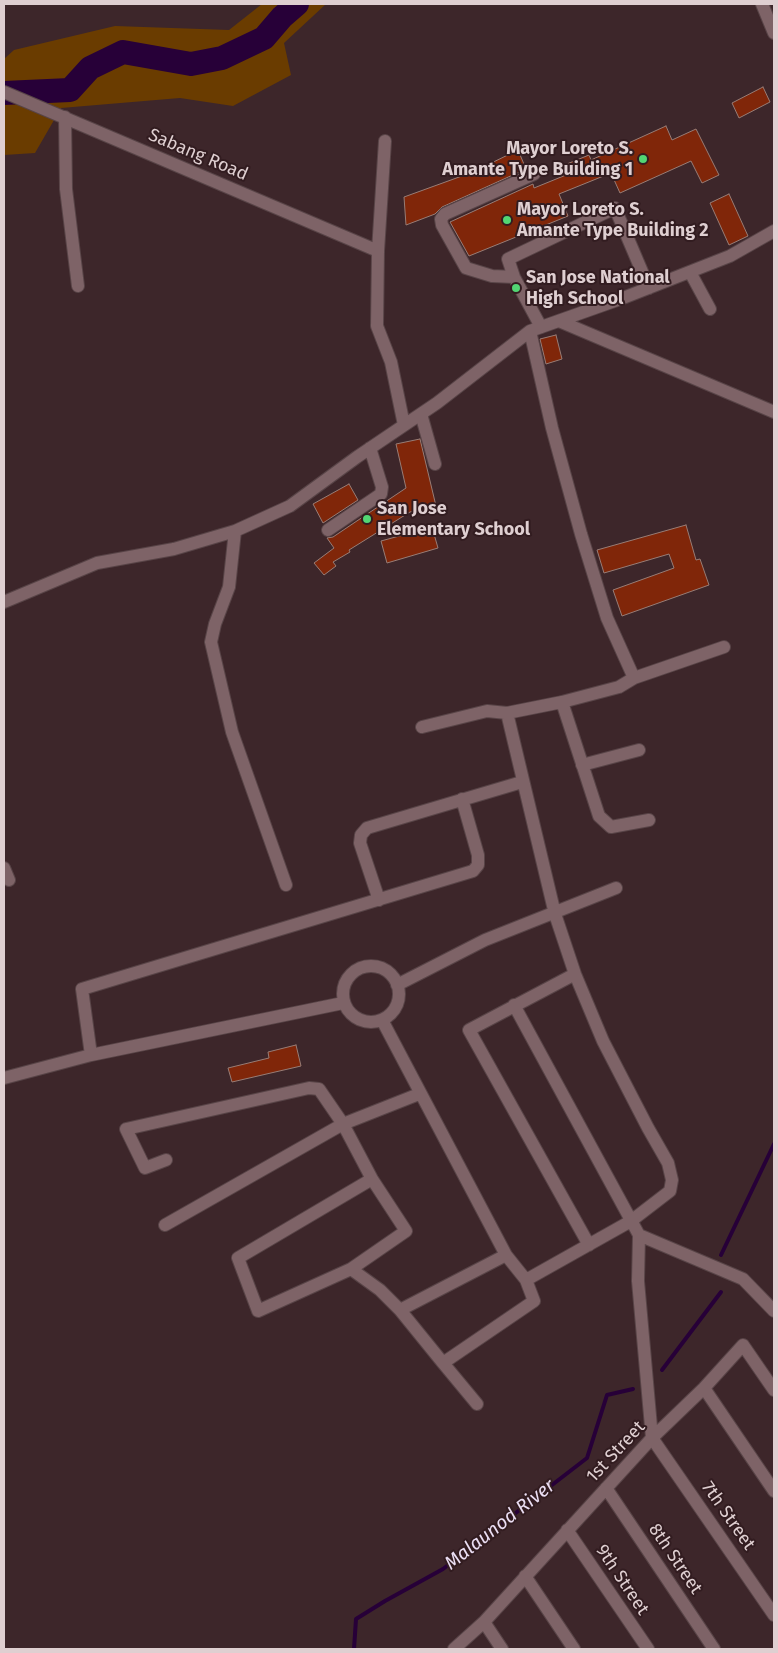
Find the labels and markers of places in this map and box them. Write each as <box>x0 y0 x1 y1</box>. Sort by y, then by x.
place label: Mayor Loreto S. Amante Type Building 1 <box>442 138 633 180</box>
marker: Mayor Loreto S. Amante Type Building 1 <box>637 153 649 165</box>
place label: Mayor Loreto S. Amante Type Building 2 <box>517 199 709 242</box>
marker: Mayor Loreto S. Amante Type Building 2 <box>501 214 513 226</box>
place label: San Jose National High School <box>526 267 670 310</box>
marker: San Jose National High School <box>510 282 522 294</box>
place label: San Jose Elementary School <box>377 498 530 540</box>
marker: San Jose Elementary School <box>361 513 373 525</box>

